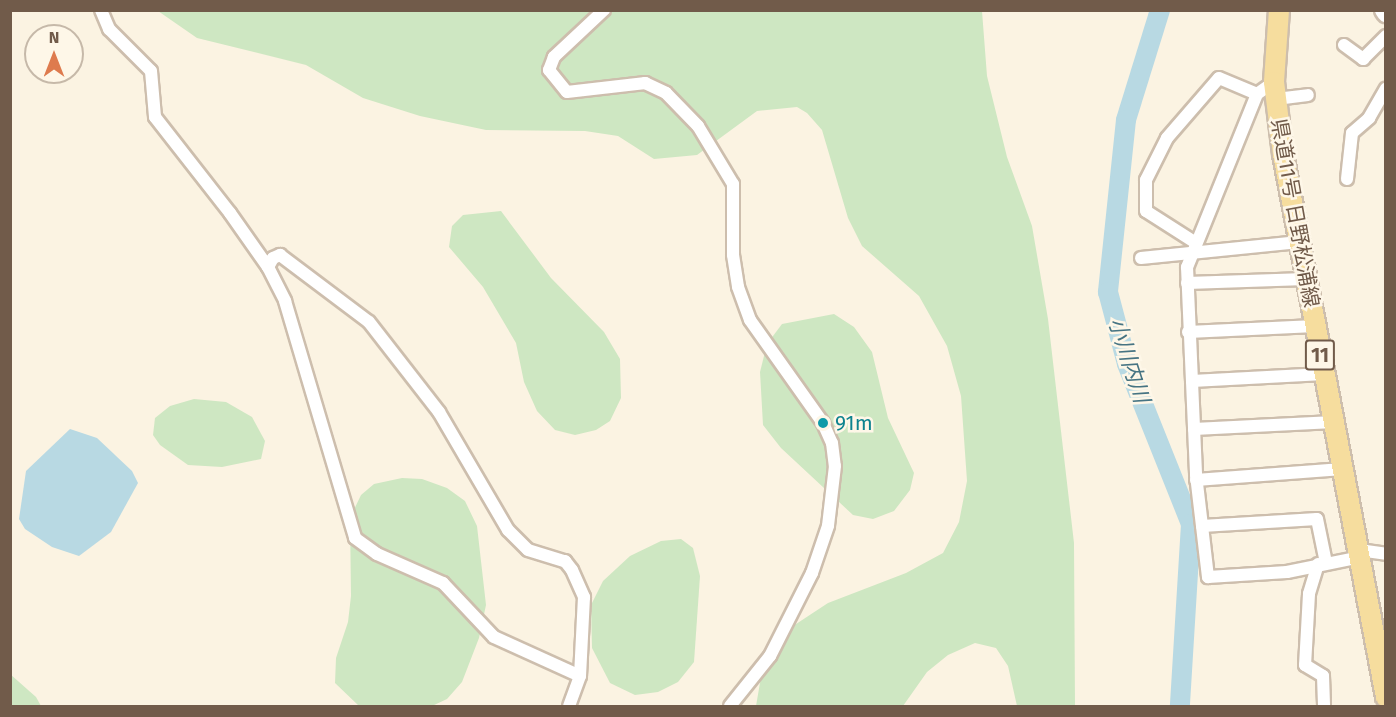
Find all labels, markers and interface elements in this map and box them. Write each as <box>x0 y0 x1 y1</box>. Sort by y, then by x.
north arrow <box>24 24 84 84</box>
text: N <box>49 28 59 47</box>
street label: 県道11号 日野松浦線 <box>1266 117 1324 309</box>
water label: 小川内川 <box>1103 314 1155 406</box>
road number: 11 <box>1304 338 1336 372</box>
place label: 91m <box>835 410 873 436</box>
marker: 91m <box>816 416 830 430</box>

